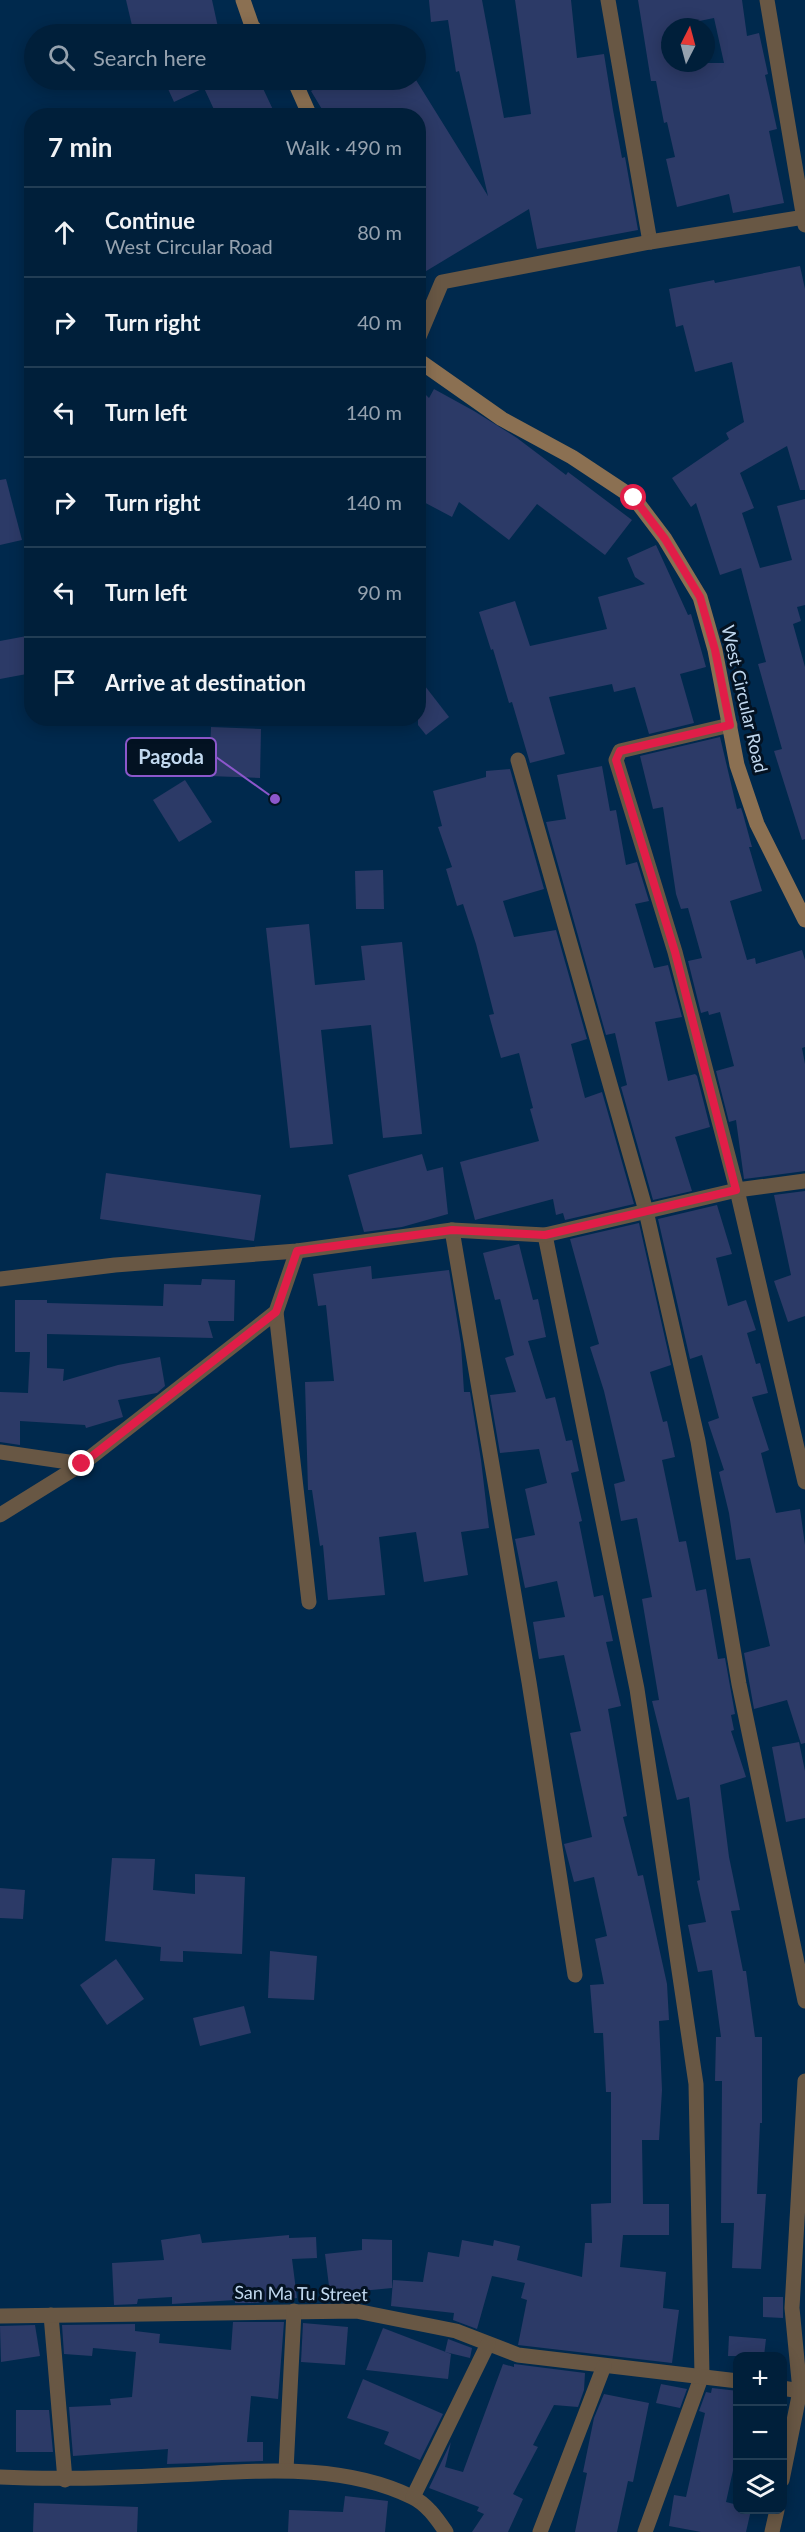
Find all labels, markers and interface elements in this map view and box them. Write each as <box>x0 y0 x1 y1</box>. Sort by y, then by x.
north arrow <box>661 18 715 72</box>
search box <box>24 24 426 90</box>
icon: search <box>45 41 78 74</box>
text: Search here <box>93 44 206 71</box>
text: 7 min <box>48 131 112 163</box>
text: Walk · 490 m <box>286 135 402 159</box>
text: Continue <box>105 207 195 234</box>
icon: ahead <box>48 216 81 249</box>
text: 80 m <box>357 220 402 244</box>
text: West Circular Road <box>105 234 273 258</box>
icon: right <box>48 306 81 339</box>
text: Turn right <box>105 309 200 336</box>
text: 40 m <box>357 310 402 334</box>
icon: left <box>48 396 81 429</box>
text: Turn left <box>105 399 187 426</box>
text: 140 m <box>346 400 402 424</box>
route start <box>620 484 646 510</box>
icon: right <box>48 486 81 519</box>
text: Turn right <box>105 489 200 516</box>
text: 140 m <box>346 490 402 514</box>
icon: left <box>48 576 81 609</box>
text: Turn left <box>105 579 187 606</box>
text: 90 m <box>357 580 402 604</box>
street label: West Circular Road <box>717 623 773 775</box>
icon: arrive <box>48 666 81 699</box>
text: Arrive at destination <box>105 669 306 696</box>
callout: Pagoda <box>126 738 216 776</box>
text: Pagoda <box>138 744 204 768</box>
route end <box>68 1450 94 1476</box>
street label: San Ma Tu Street <box>234 2281 368 2305</box>
map controls <box>733 2352 787 2514</box>
button: + <box>733 2352 787 2406</box>
button: − <box>733 2406 787 2460</box>
button: layers <box>733 2460 787 2514</box>

